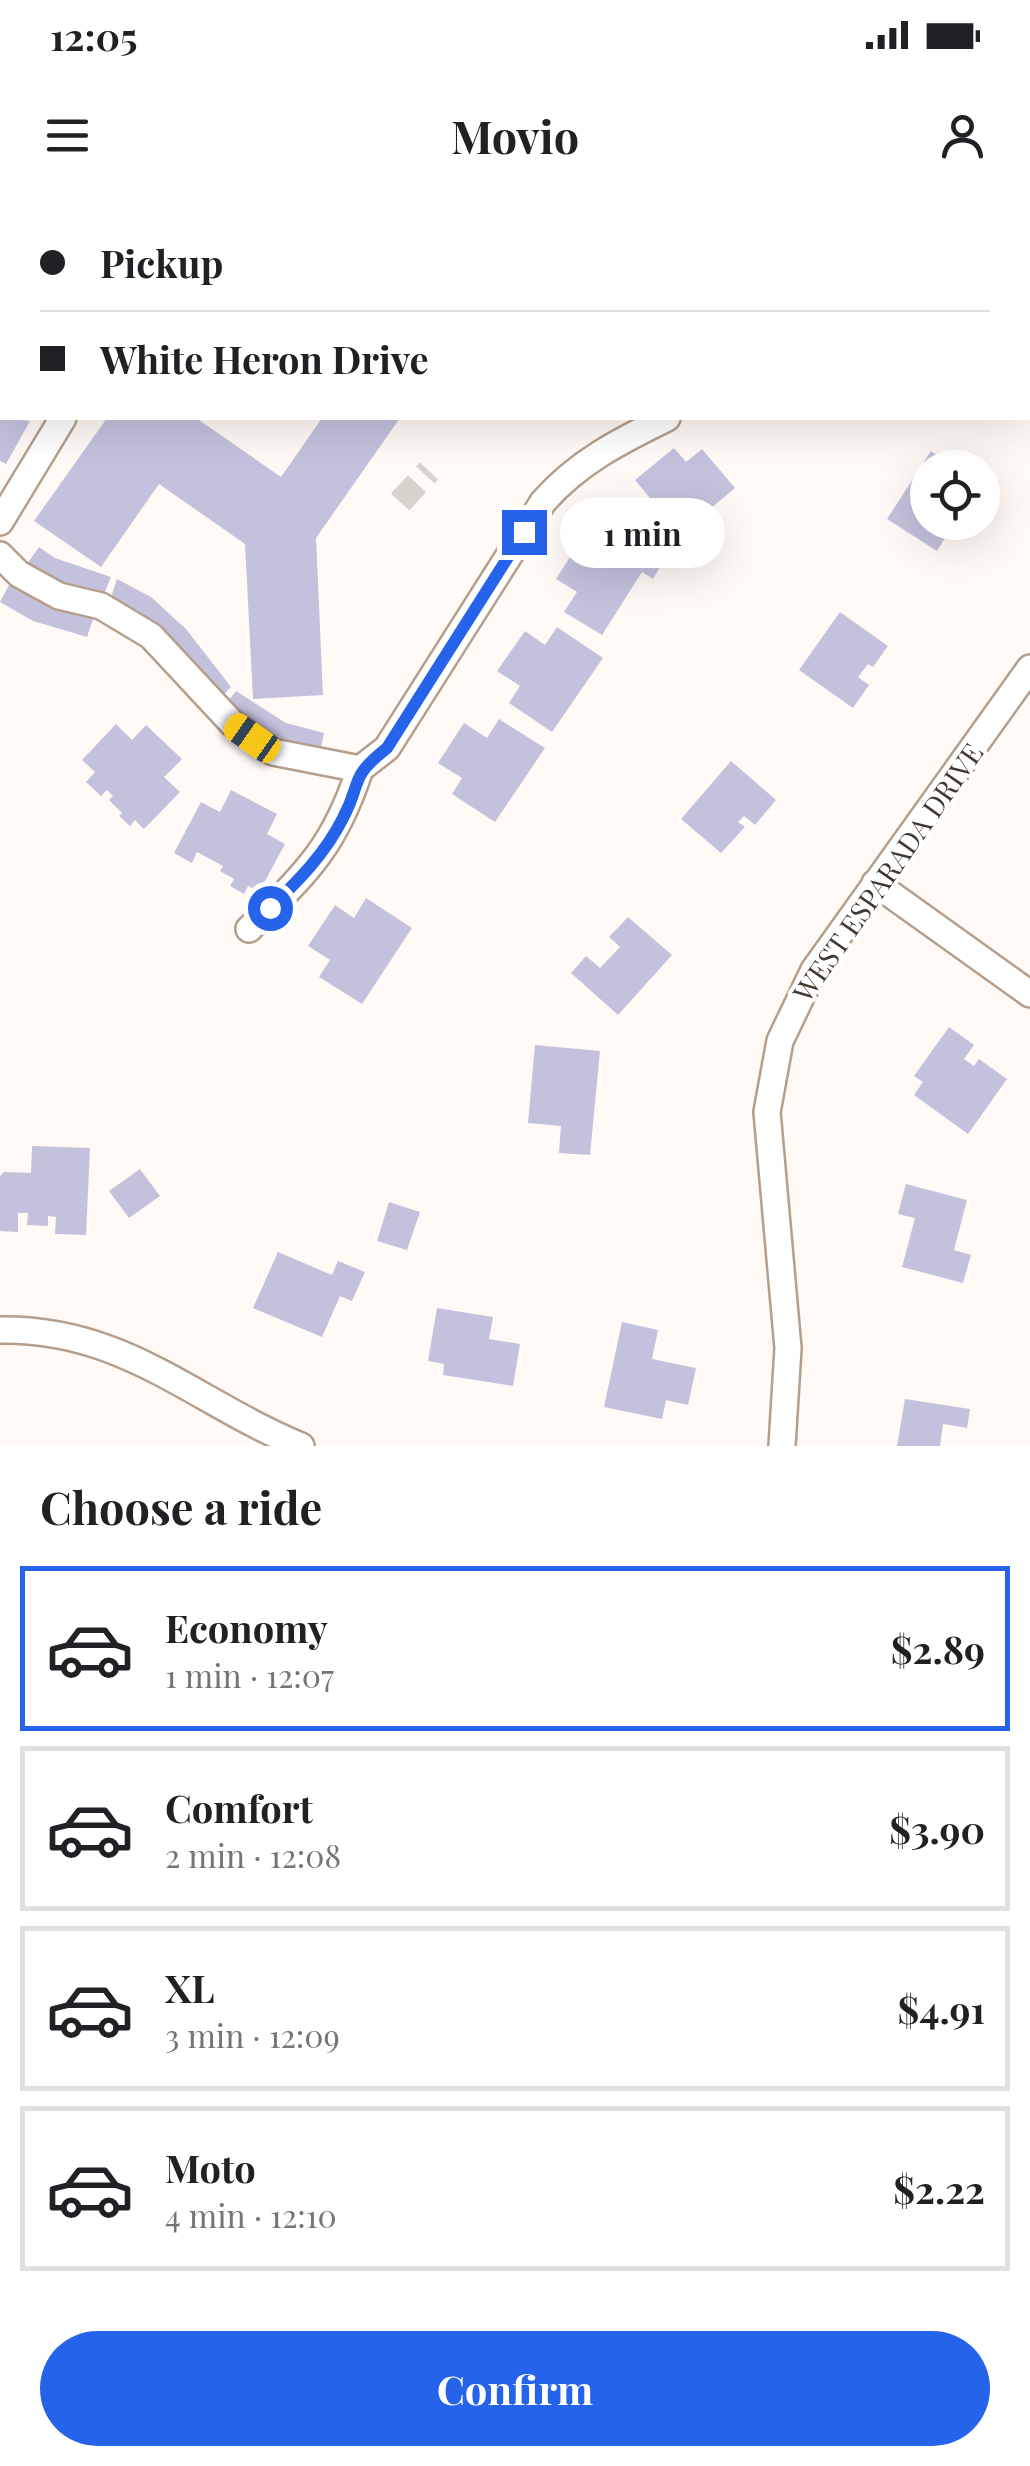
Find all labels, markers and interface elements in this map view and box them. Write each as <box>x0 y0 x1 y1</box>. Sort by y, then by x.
text: 12:05 <box>50 10 137 61</box>
text: Movio <box>451 105 579 165</box>
icon: menu <box>40 108 95 163</box>
icon: person <box>935 108 990 163</box>
text: Pickup <box>100 237 223 288</box>
text: White Heron Drive <box>100 333 429 384</box>
map controls <box>910 450 1000 540</box>
button: locate <box>910 450 1000 540</box>
callout: 1 min <box>559 497 724 567</box>
route end <box>502 510 547 555</box>
text: 1 min <box>603 511 682 554</box>
car <box>219 709 285 767</box>
street label: WEST ESPARADA DRIVE <box>783 735 990 1009</box>
route start <box>248 886 293 931</box>
text: Choose a ride <box>40 1476 322 1536</box>
text: Economy <box>165 1602 328 1653</box>
icon: car <box>45 1604 135 1694</box>
text: $2.89 <box>891 1623 985 1674</box>
text: 1 min · 12:07 <box>165 1653 334 1696</box>
text: Comfort <box>165 1782 313 1833</box>
icon: car <box>45 1784 135 1874</box>
text: $3.90 <box>889 1803 985 1854</box>
text: 2 min · 12:08 <box>165 1833 341 1876</box>
text: XL <box>165 1962 214 2013</box>
icon: car <box>45 1964 135 2054</box>
text: $4.91 <box>898 1983 985 2034</box>
text: 3 min · 12:09 <box>165 2013 340 2056</box>
text: Moto <box>165 2142 256 2193</box>
icon: car <box>45 2144 135 2234</box>
text: $2.22 <box>893 2163 985 2214</box>
text: 4 min · 12:10 <box>165 2193 337 2236</box>
button: Confirm <box>40 2331 990 2446</box>

